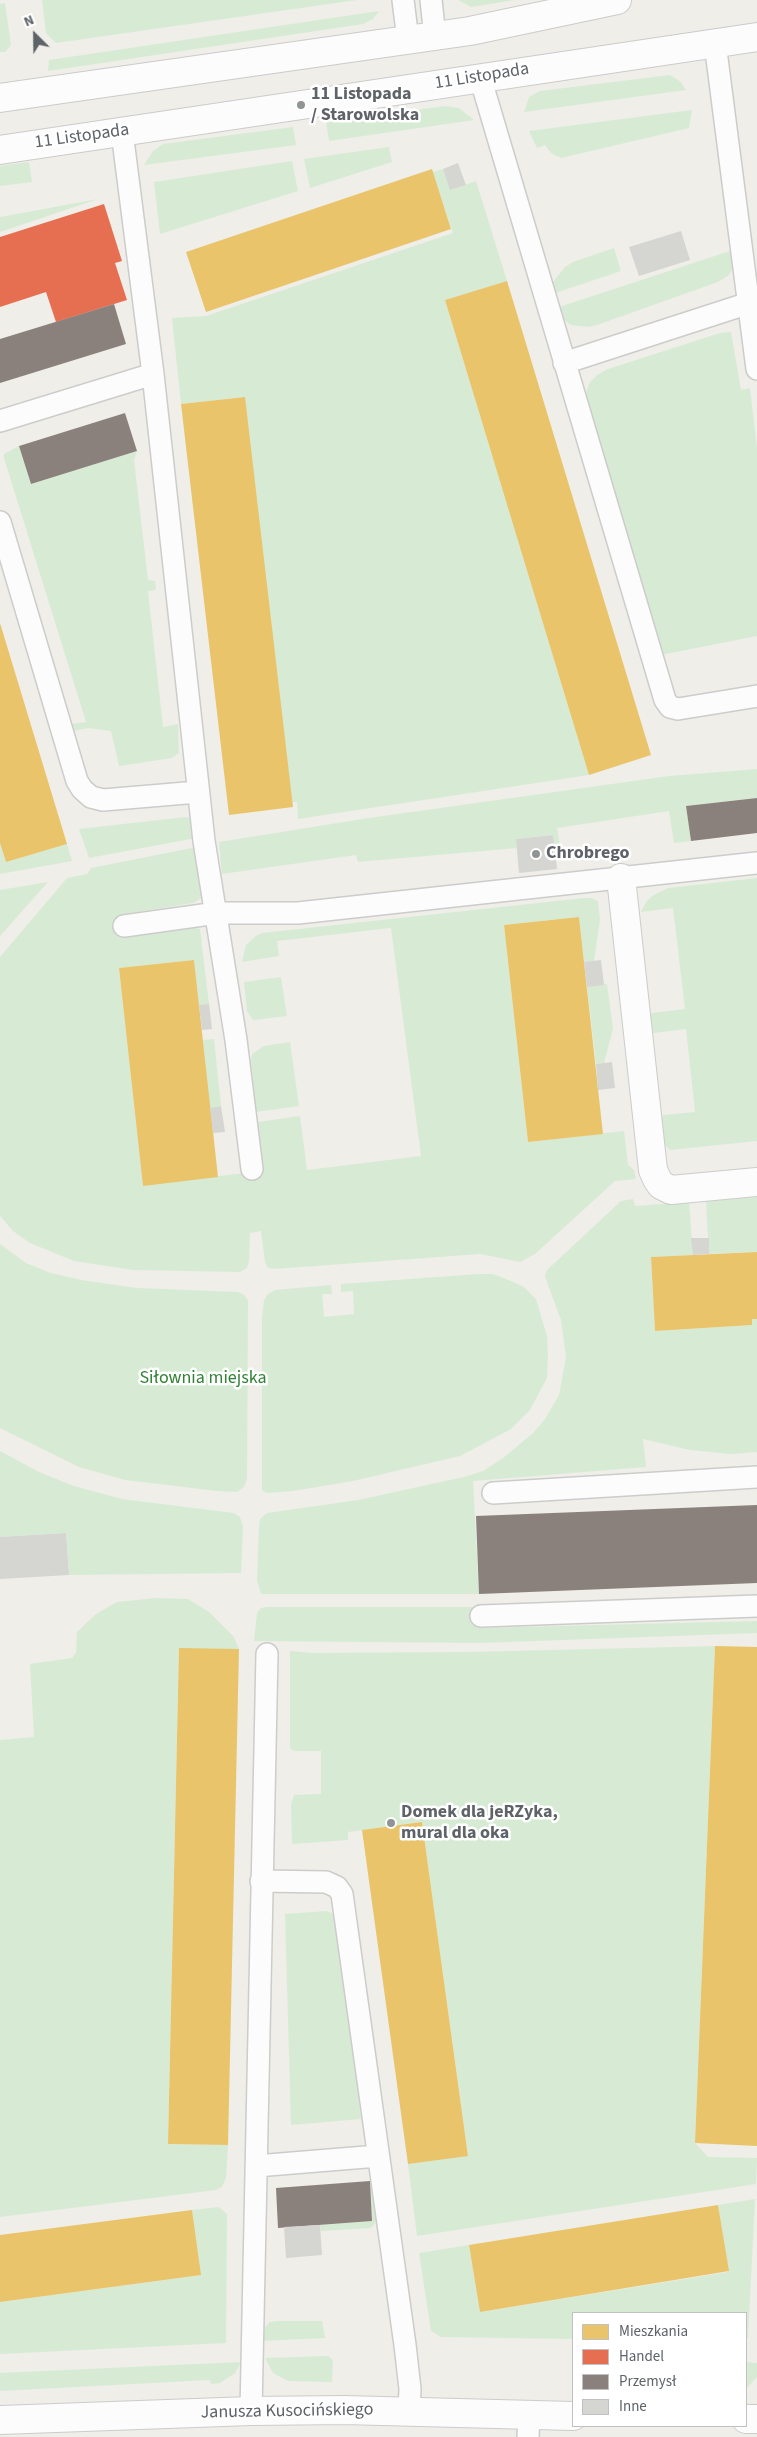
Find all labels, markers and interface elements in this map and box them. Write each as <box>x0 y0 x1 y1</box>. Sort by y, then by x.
north arrow <box>10 10 60 60</box>
text: N <box>21 10 37 32</box>
street label: 11 Listopada <box>433 59 531 95</box>
place label: 11 Listopada / Starowolska <box>311 84 419 126</box>
marker: 11 Listopada / Starowolska <box>295 99 307 111</box>
street label: 11 Listopada <box>33 120 131 154</box>
place label: Chrobrego <box>546 843 629 865</box>
marker: Chrobrego <box>530 848 542 860</box>
park label: Siłownia miejska <box>139 1368 267 1390</box>
place label: Domek dla jeRZyka, mural dla oka <box>401 1802 558 1845</box>
marker: Domek dla jeRZyka, mural dla oka <box>385 1817 397 1829</box>
legend <box>572 2312 747 2427</box>
text: Mieszkania <box>619 2321 688 2342</box>
text: Handel <box>619 2346 664 2367</box>
text: Przemysł <box>619 2371 677 2392</box>
text: Inne <box>619 2396 647 2417</box>
street label: Janusza Kusocińskiego <box>200 2400 374 2424</box>

